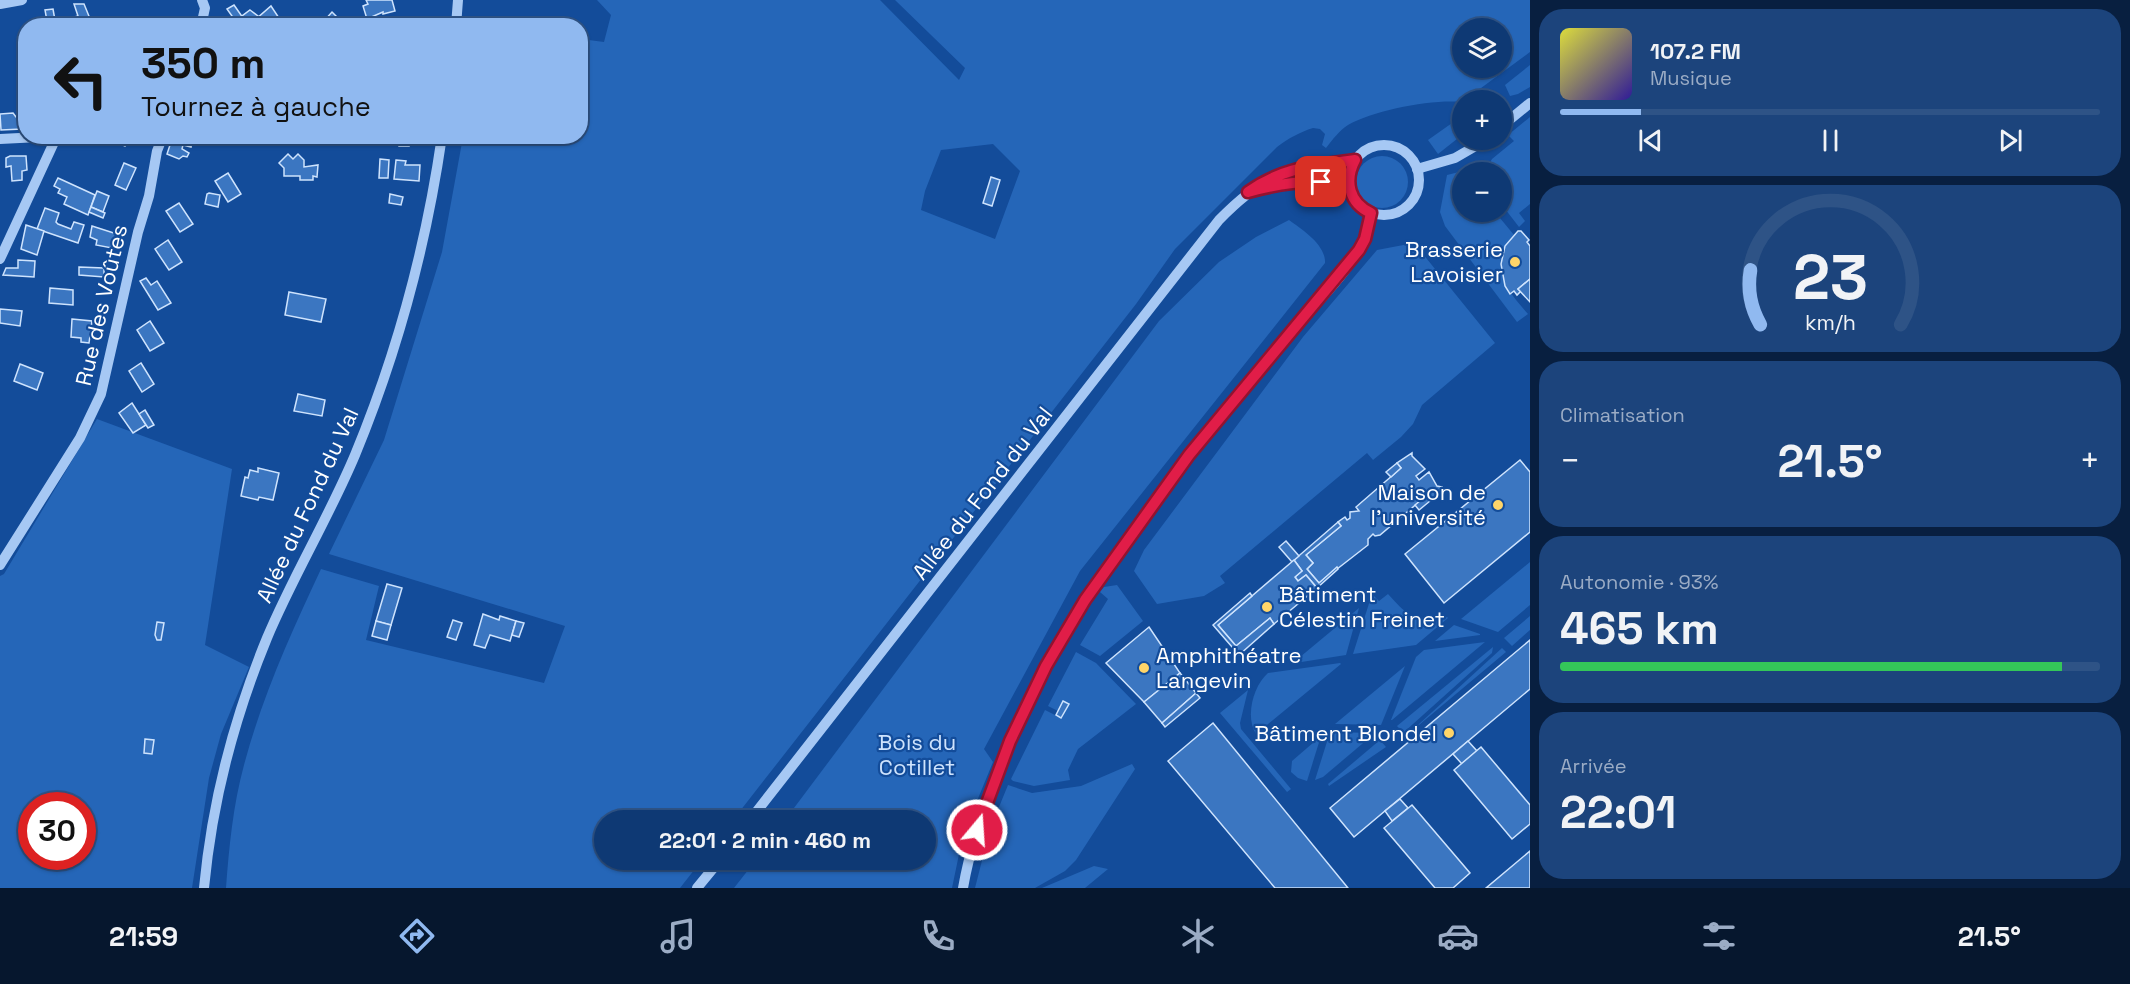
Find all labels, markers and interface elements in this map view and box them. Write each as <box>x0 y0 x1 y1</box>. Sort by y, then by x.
map controls <box>1452 18 1512 222</box>
button: layers <box>1452 18 1512 78</box>
text: 350 m <box>141 37 266 90</box>
text: 107.2 FM <box>1650 37 1741 65</box>
icon: left <box>42 42 120 120</box>
text: Musique <box>1650 65 1732 91</box>
text: Tournez à gauche <box>141 89 371 124</box>
button: + <box>1452 90 1512 150</box>
icon: previous <box>1634 124 1667 157</box>
icon: pause <box>1814 124 1847 157</box>
icon: next <box>1994 124 2027 157</box>
pin <box>1295 156 1346 207</box>
button: − <box>1452 162 1512 222</box>
icon: arrive <box>1304 165 1337 198</box>
street label: Rue des Voûtes <box>69 222 133 388</box>
place label: Brasserie Lavoisier <box>1405 235 1503 288</box>
text: 23 <box>1792 238 1867 317</box>
marker: Brasserie Lavoisier <box>1508 255 1522 269</box>
text: km/h <box>1804 310 1856 337</box>
street label: Allée du Fond du Val <box>906 401 1058 585</box>
text: Climatisation <box>1560 402 1685 428</box>
street label: Allée du Fond du Val <box>249 403 365 607</box>
text: 21.5° <box>1777 433 1883 490</box>
text: − <box>1560 440 1580 482</box>
text: + <box>2080 440 2100 482</box>
place label: Maison de l'université <box>1371 478 1486 531</box>
marker: Maison de l'université <box>1491 498 1505 512</box>
text: Autonomie · 93% <box>1560 569 1718 595</box>
place label: Bâtiment Célestin Freinet <box>1279 580 1445 633</box>
marker: Bâtiment Célestin Freinet <box>1260 600 1274 614</box>
text: 465 km <box>1560 600 1719 657</box>
place label: Amphithéatre Langevin <box>1156 641 1301 694</box>
marker: Amphithéatre Langevin <box>1137 661 1151 675</box>
place label: Bâtiment Blondel <box>1255 719 1437 747</box>
marker: Bâtiment Blondel <box>1442 726 1456 740</box>
park label: Bois du Cotillet <box>878 728 956 781</box>
text: Arrivée <box>1560 753 1627 779</box>
text: 22:01 <box>1560 784 1676 841</box>
speed limit sign: 30 <box>18 792 96 870</box>
position arrow <box>945 798 1009 862</box>
text: 22:01 · 2 min · 460 m <box>659 826 871 854</box>
icon: directions <box>396 915 438 957</box>
icon: music <box>657 915 699 957</box>
icon: phone <box>917 915 959 957</box>
icon: climate <box>1177 915 1219 957</box>
icon: car <box>1437 915 1479 957</box>
icon: filters <box>1698 915 1740 957</box>
text: 21:59 <box>109 919 178 954</box>
text: 21.5° <box>1958 919 2021 954</box>

